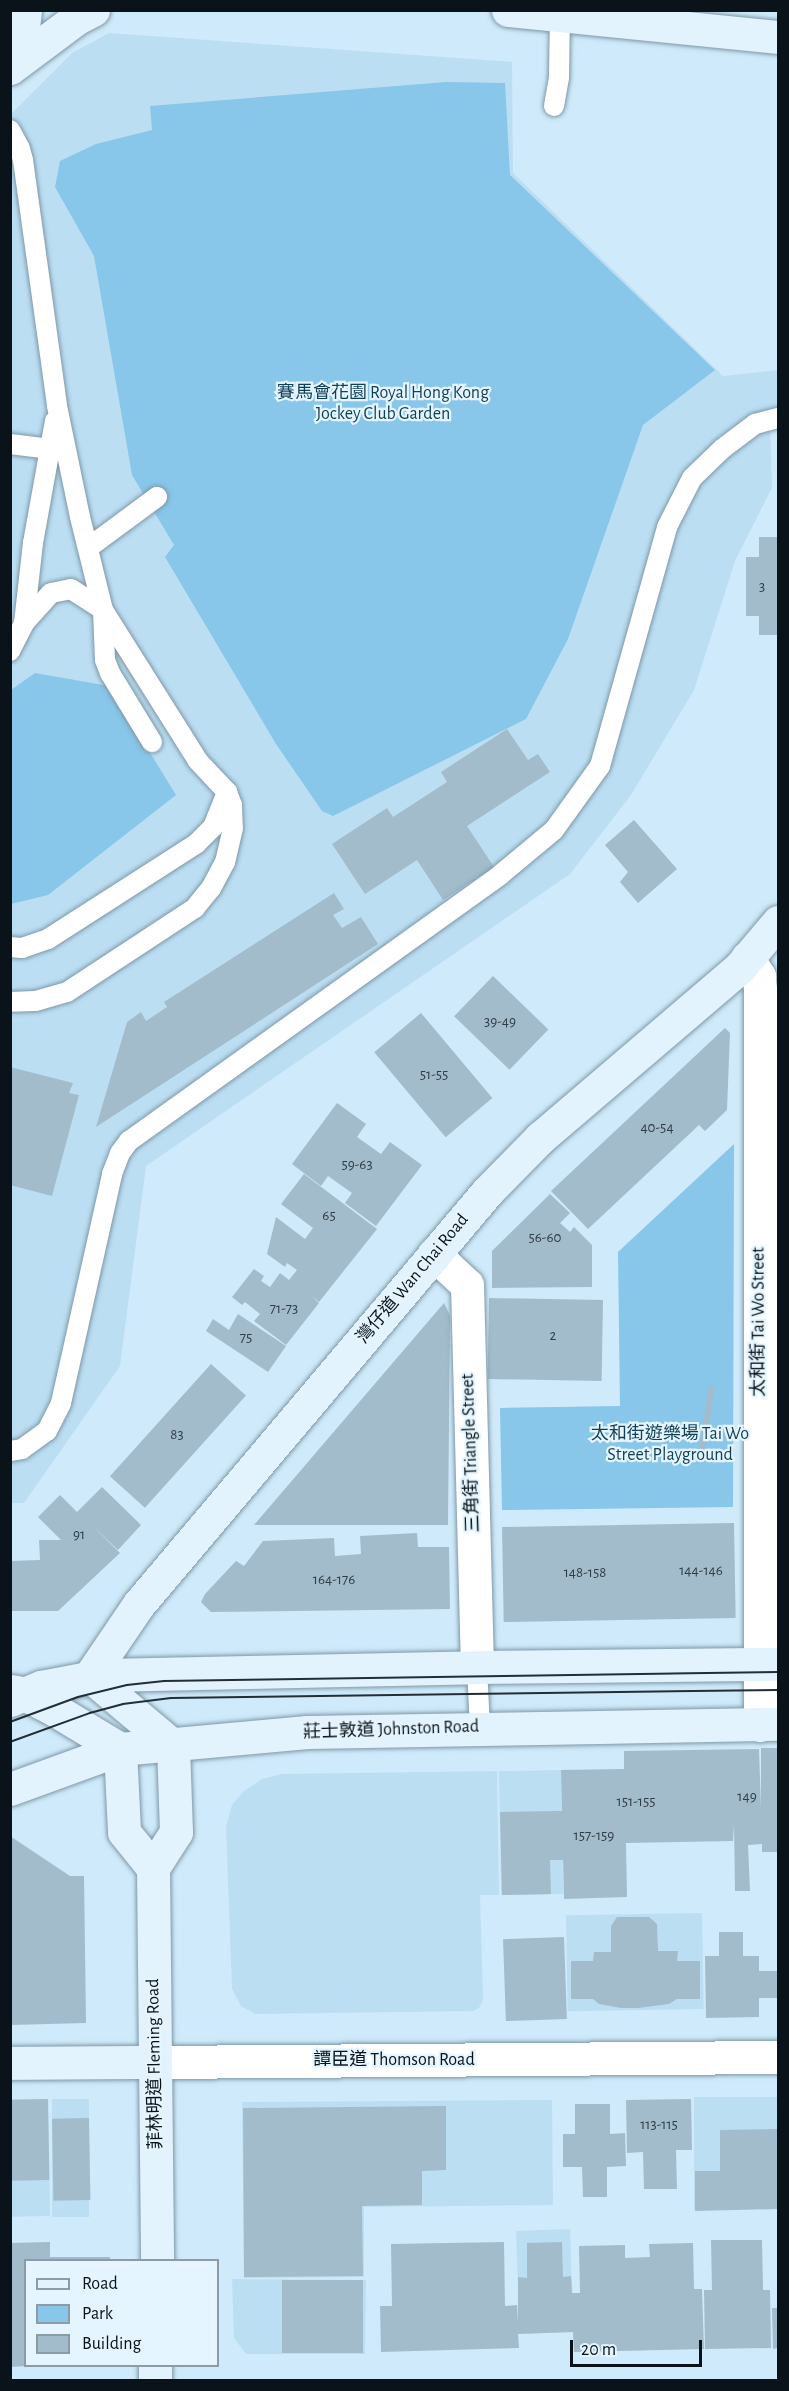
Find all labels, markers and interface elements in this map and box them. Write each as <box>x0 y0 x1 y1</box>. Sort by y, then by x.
park label: 賽馬會花園 Royal Hong Kong Jockey Club Garden <box>277 383 489 426</box>
house number: 3 <box>759 578 765 596</box>
house number: 39-49 <box>484 1013 516 1031</box>
house number: 51-55 <box>420 1066 448 1084</box>
house number: 40-54 <box>640 1119 674 1137</box>
house number: 59-63 <box>341 1156 373 1174</box>
house number: 65 <box>322 1207 336 1225</box>
street label: 灣仔道 Wan Chai Road <box>352 1210 474 1348</box>
house number: 56-60 <box>529 1229 561 1247</box>
street label: 太和街 Tai Wo Street <box>748 1247 770 1397</box>
house number: 71-73 <box>270 1300 298 1318</box>
house number: 2 <box>550 1327 556 1345</box>
house number: 75 <box>240 1329 252 1347</box>
street label: 三角街 Triangle Street <box>457 1373 485 1533</box>
park label: 太和街遊樂場 Tai Wo Street Playground <box>591 1424 749 1466</box>
house number: 83 <box>170 1426 184 1444</box>
house number: 91 <box>73 1526 85 1544</box>
house number: 144-146 <box>679 1562 723 1580</box>
house number: 148-158 <box>564 1564 606 1582</box>
house number: 164-176 <box>313 1571 355 1589</box>
street label: 莊士敦道 Johnston Road <box>302 1716 480 1744</box>
house number: 149 <box>737 1788 757 1806</box>
house number: 151-155 <box>617 1793 655 1811</box>
house number: 157-159 <box>574 1827 614 1845</box>
street label: 菲林明道 Fleming Road <box>143 1978 167 2150</box>
street label: 譚臣道 Thomson Road <box>313 2049 475 2071</box>
house number: 113-115 <box>640 2116 678 2134</box>
legend <box>24 2259 219 2367</box>
text: Road <box>82 2275 118 2293</box>
text: Park <box>82 2305 113 2323</box>
scale bar <box>573 2328 705 2366</box>
text: Building <box>82 2335 141 2353</box>
text: 20 m <box>581 2341 616 2359</box>

